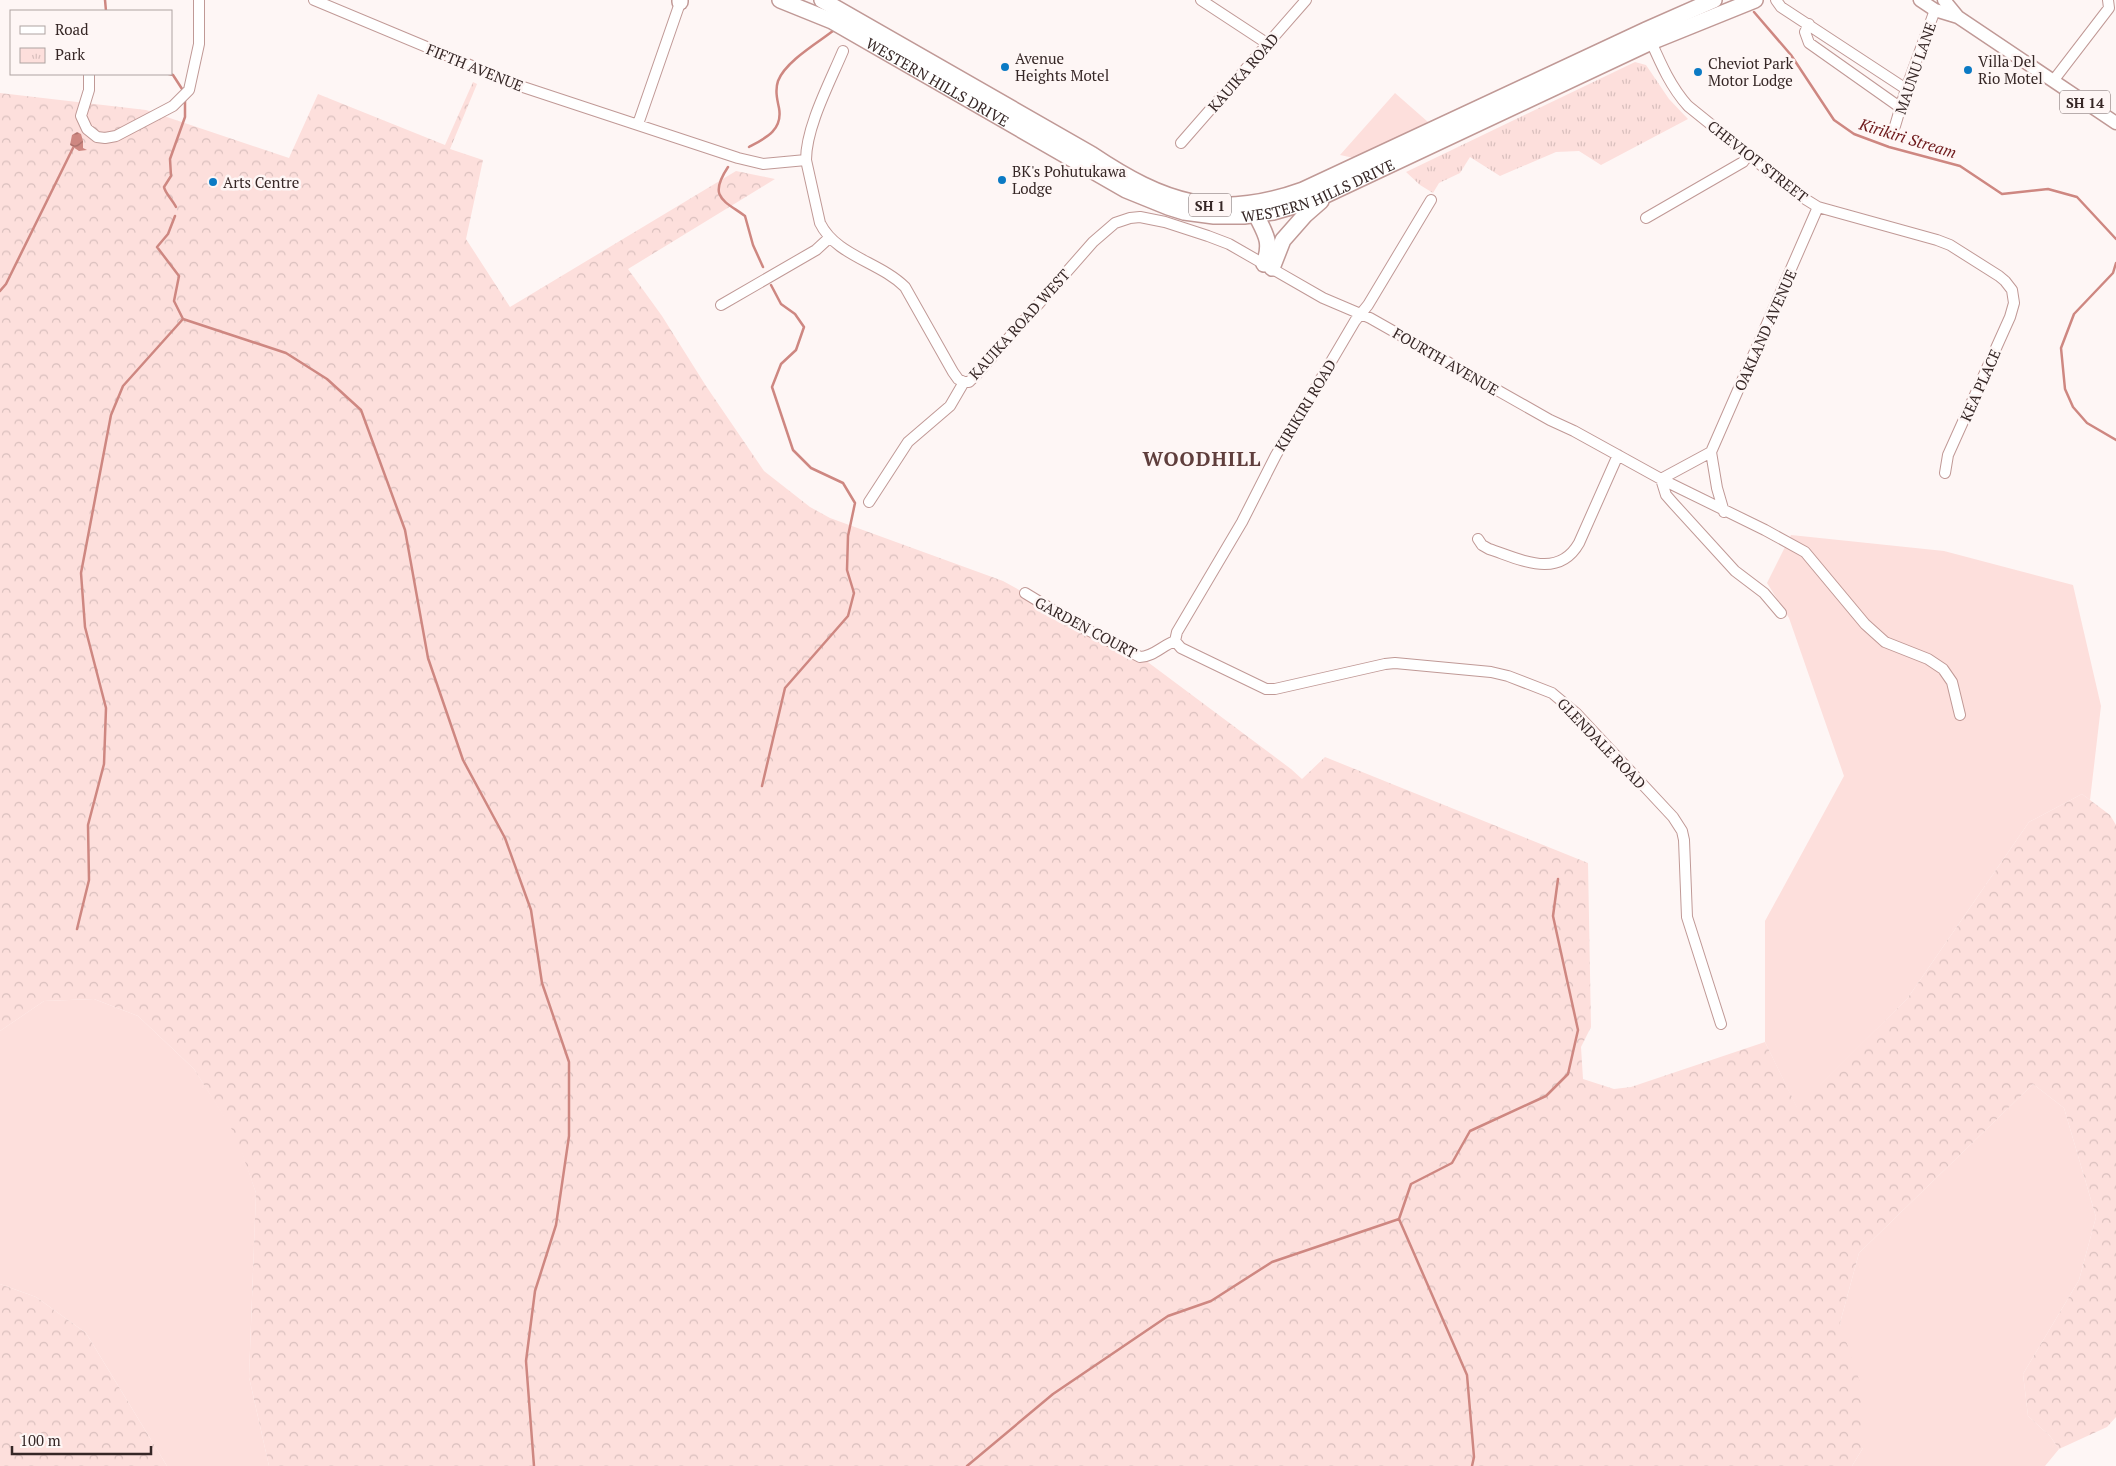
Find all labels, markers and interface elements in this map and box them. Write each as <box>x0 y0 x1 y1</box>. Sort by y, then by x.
legend <box>10 10 172 75</box>
text: Road <box>55 19 88 39</box>
street label: MAUNU LANE <box>1890 19 1940 117</box>
street label: KAUIKA ROAD <box>1203 28 1283 116</box>
street label: WESTERN HILLS DRIVE <box>863 33 1013 131</box>
street label: FIFTH AVENUE <box>424 39 526 95</box>
text: Park <box>55 44 85 64</box>
place label: Avenue Heights Motel <box>1015 48 1109 85</box>
place label: Villa Del Rio Motel <box>1978 51 2043 88</box>
place label: Cheviot Park Motor Lodge <box>1708 53 1793 90</box>
marker: Avenue Heights Motel <box>999 61 1011 73</box>
marker: Villa Del Rio Motel <box>1962 64 1974 76</box>
marker: Cheviot Park Motor Lodge <box>1692 66 1704 78</box>
road number: SH 14 <box>2060 90 2110 114</box>
water label: Kirikiri Stream <box>1856 113 1959 163</box>
street label: CHEVIOT STREET <box>1704 116 1812 206</box>
street label: WESTERN HILLS DRIVE <box>1240 154 1398 226</box>
place label: BK's Pohutukawa Lodge <box>1012 161 1127 198</box>
place label: Arts Centre <box>223 172 299 192</box>
marker: BK's Pohutukawa Lodge <box>996 174 1008 186</box>
marker: Arts Centre <box>207 176 219 188</box>
road number: SH 1 <box>1189 194 1231 216</box>
street label: KAUIKA ROAD WEST <box>964 265 1074 383</box>
street label: OAKLAND AVENUE <box>1729 266 1801 394</box>
street label: FOURTH AVENUE <box>1389 323 1503 399</box>
street label: KEA PLACE <box>1955 346 2005 424</box>
street label: KIRIKIRI ROAD <box>1270 355 1340 455</box>
district label: WOODHILL <box>1142 445 1262 472</box>
street label: GARDEN COURT <box>1032 592 1140 662</box>
street label: GLENDALE ROAD <box>1553 693 1651 793</box>
scale bar <box>12 1424 151 1456</box>
text: 100 m <box>20 1430 61 1450</box>

